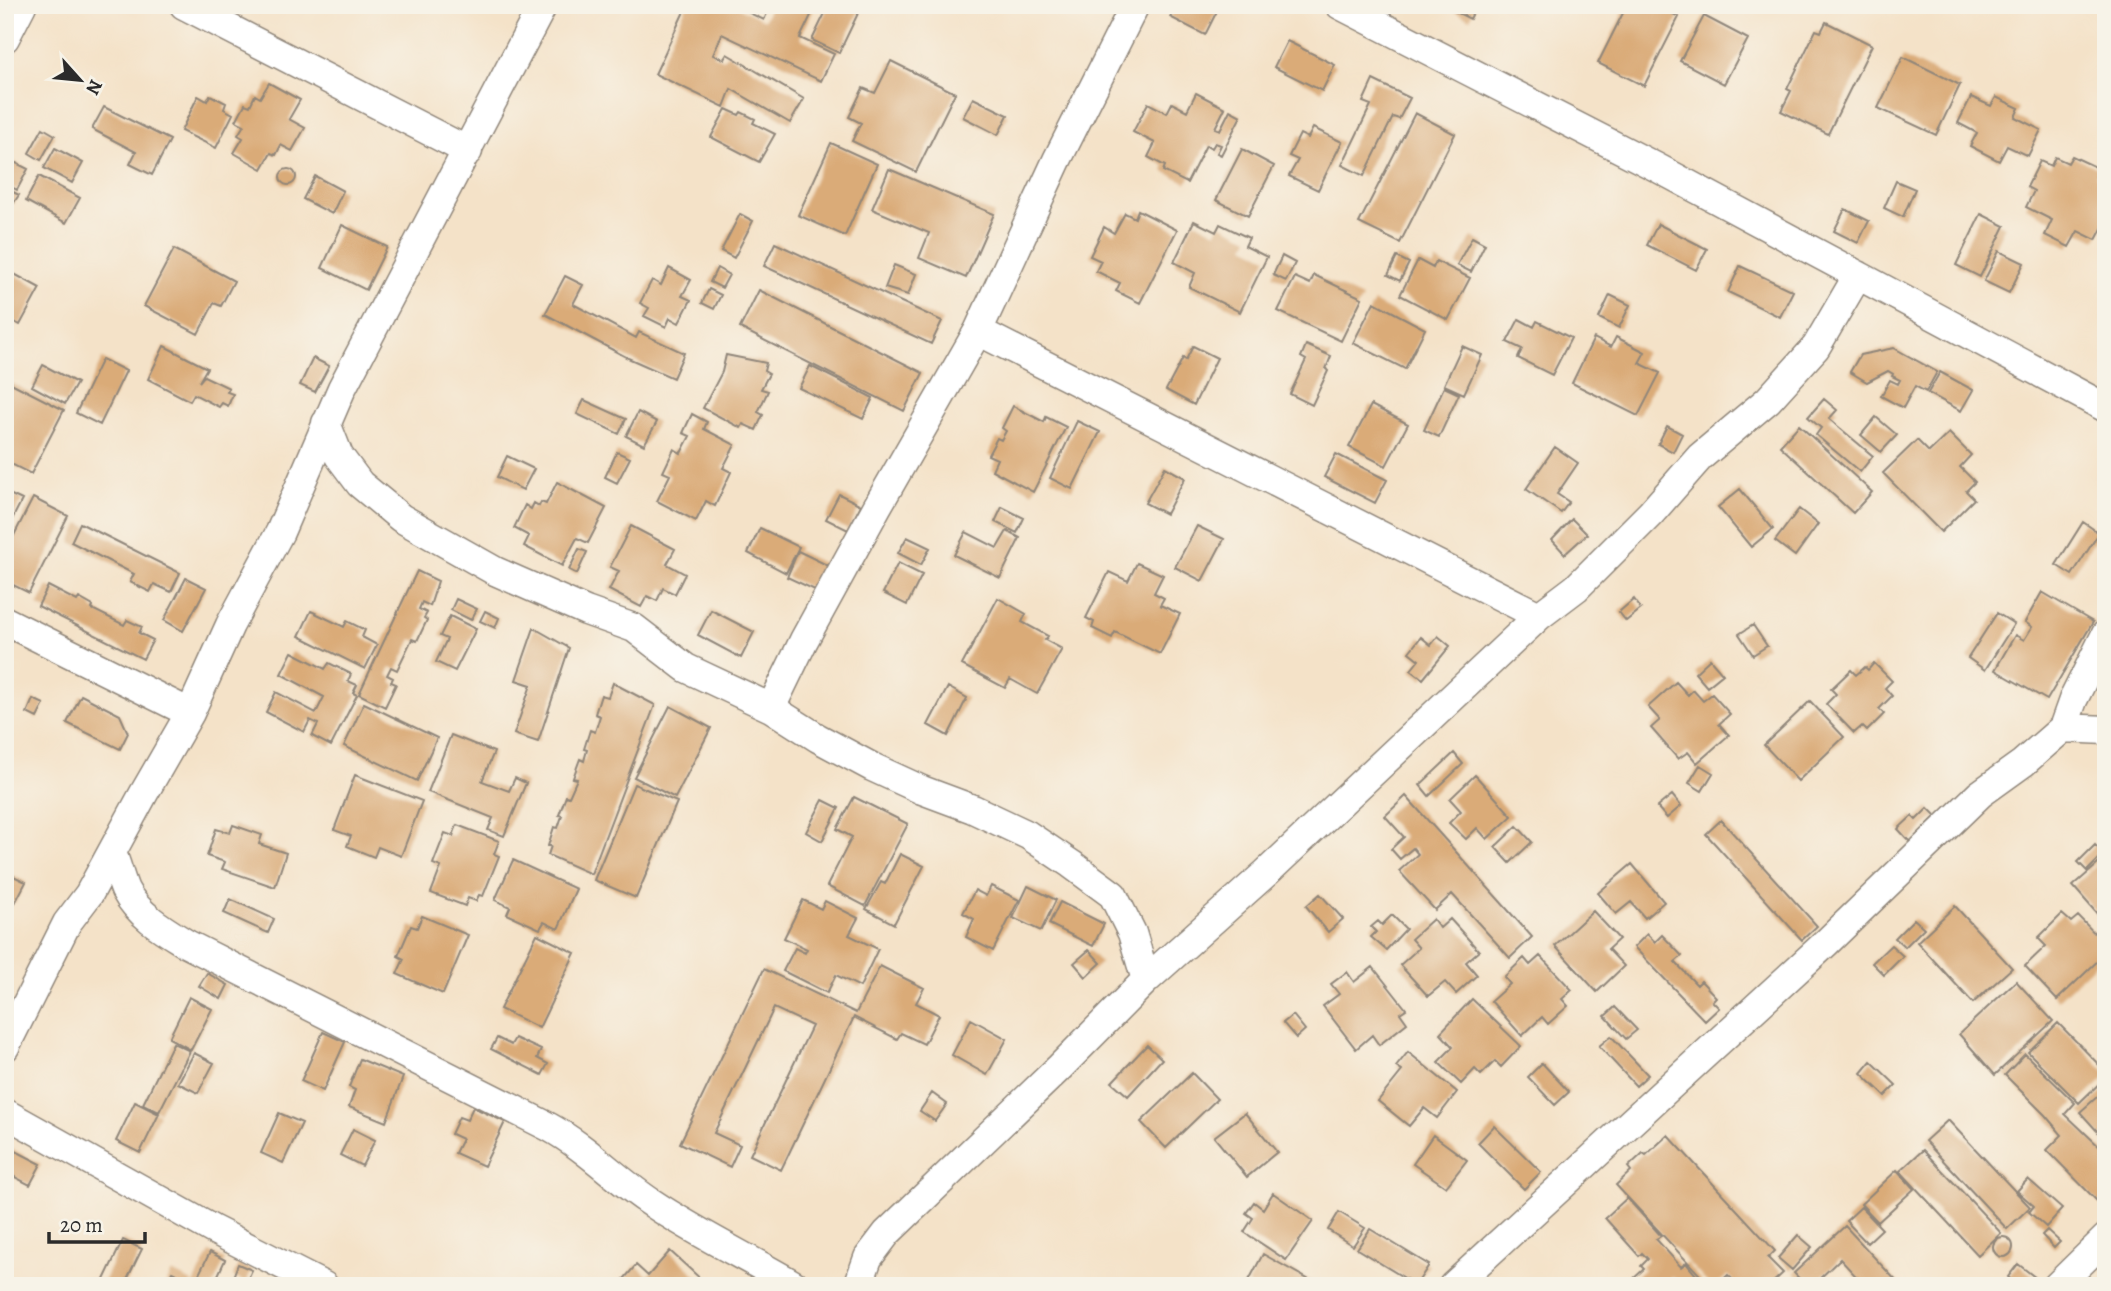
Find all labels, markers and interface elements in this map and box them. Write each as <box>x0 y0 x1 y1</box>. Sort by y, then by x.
north arrow <box>46 46 116 116</box>
text: N <box>79 75 109 99</box>
scale bar <box>49 1200 145 1244</box>
text: 20 m <box>60 1211 103 1239</box>

